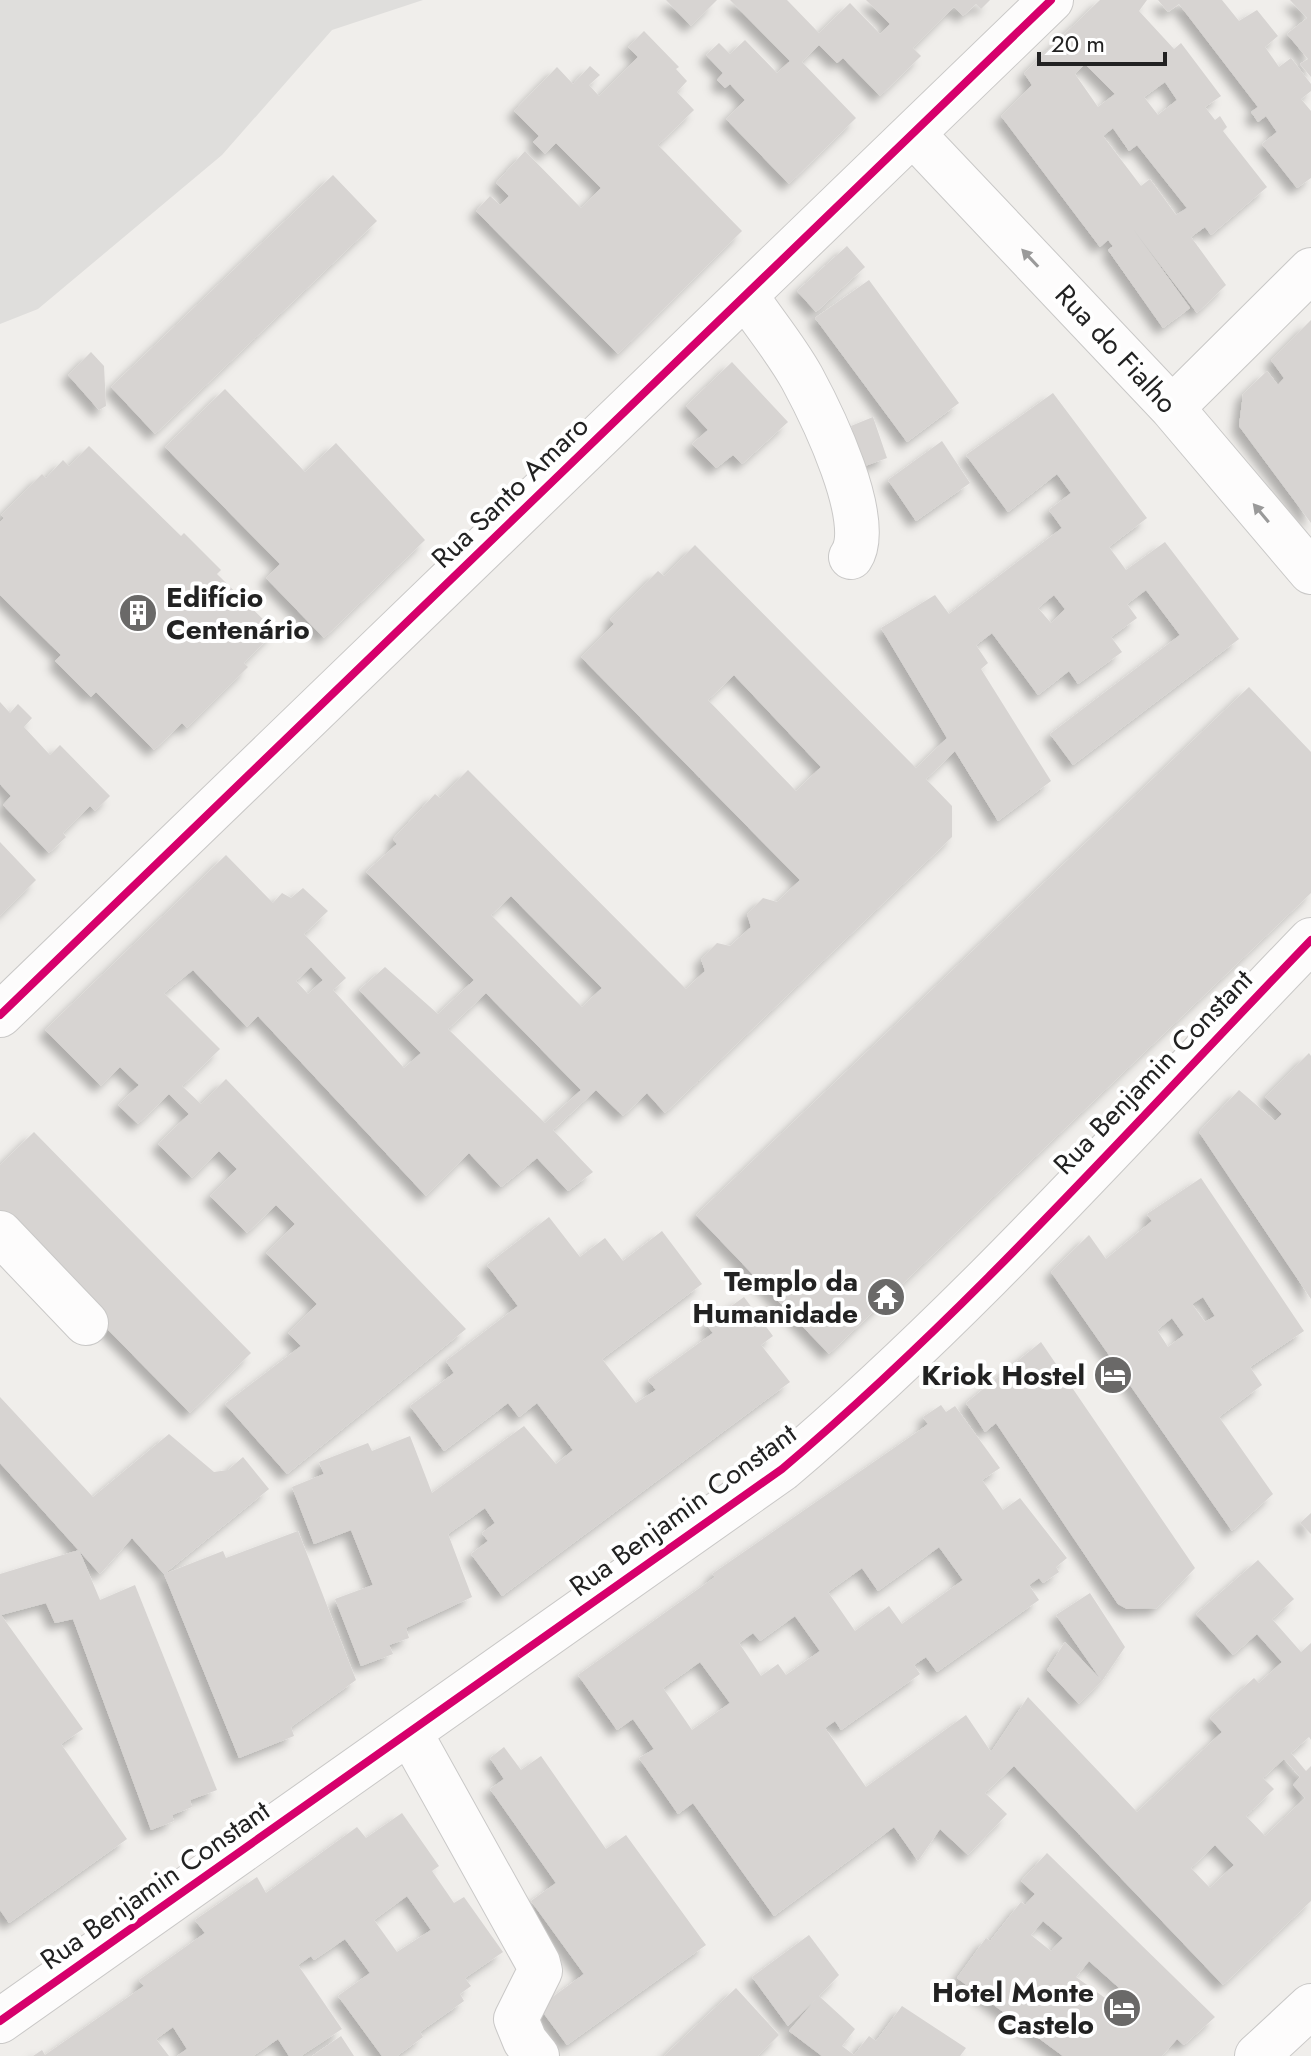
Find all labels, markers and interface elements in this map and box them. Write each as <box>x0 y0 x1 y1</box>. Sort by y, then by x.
scale bar <box>1039 16 1165 66</box>
text: 20 m <box>1051 26 1105 61</box>
one-way arrow <box>1022 248 1040 267</box>
street label: Rua do Fialho <box>1045 275 1187 423</box>
street label: Rua Santo Amaro <box>422 406 598 578</box>
one-way arrow <box>1253 503 1270 523</box>
place label: Edifício Centenário <box>166 577 310 650</box>
building icon: Edifício Centenário <box>117 592 159 634</box>
street label: Rua Benjamin Constant <box>1044 960 1262 1184</box>
place label: Templo da Humanidade <box>692 1261 858 1334</box>
temple icon: Templo da Humanidade <box>865 1276 907 1318</box>
hotel icon: Kriok Hostel <box>1092 1354 1134 1396</box>
place label: Kriok Hostel <box>921 1355 1085 1396</box>
street label: Rua Benjamin Constant <box>561 1413 805 1606</box>
street label: Rua Benjamin Constant <box>32 1790 278 1980</box>
place label: Hotel Monte Castelo <box>932 1972 1094 2045</box>
hotel icon: Hotel Monte Castelo <box>1101 1987 1143 2029</box>

